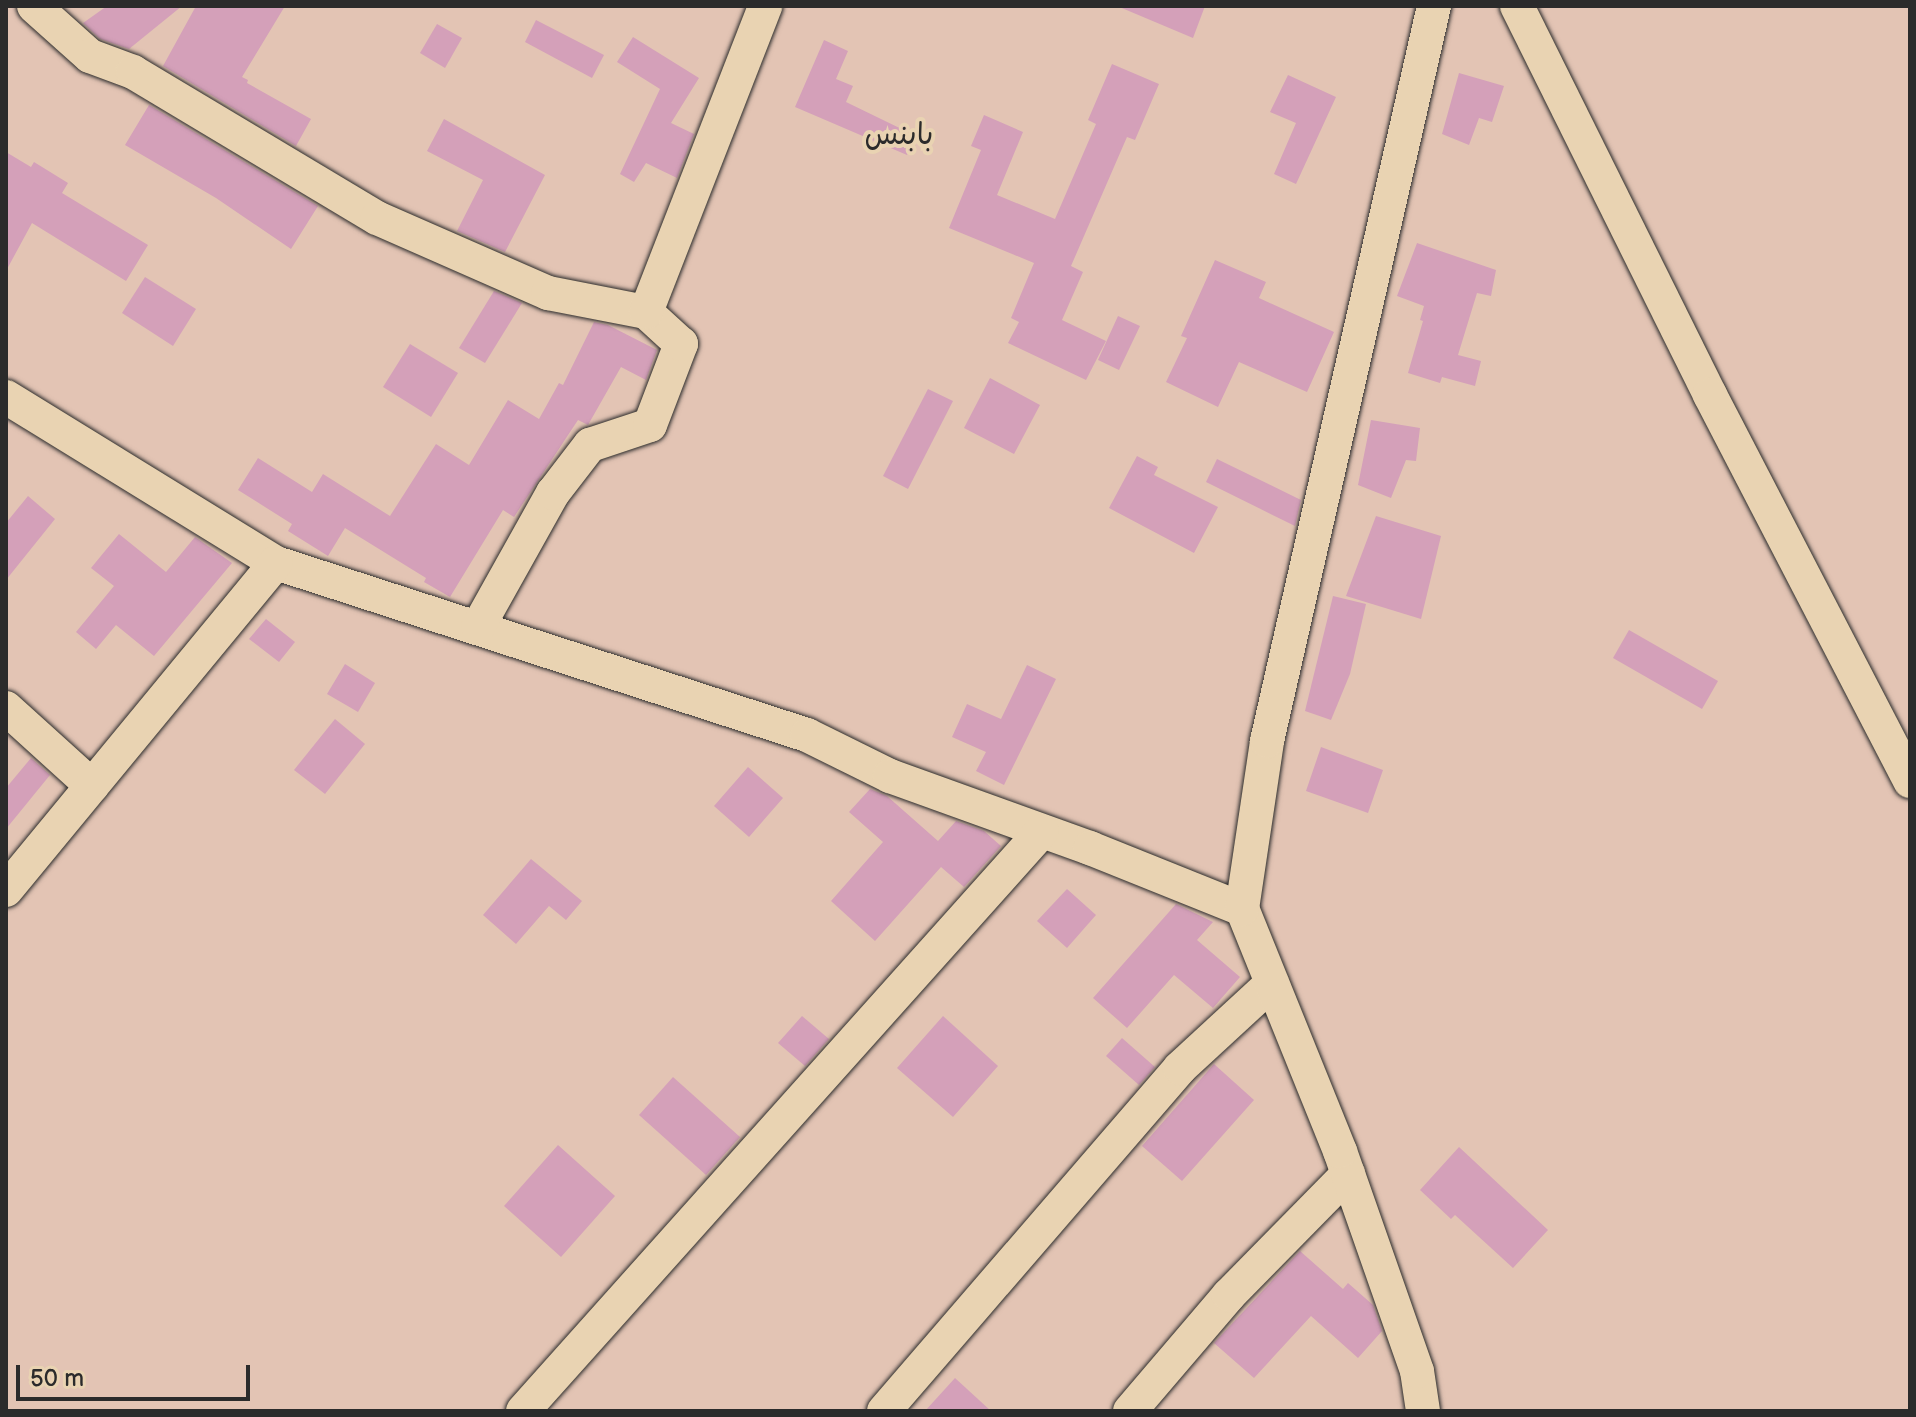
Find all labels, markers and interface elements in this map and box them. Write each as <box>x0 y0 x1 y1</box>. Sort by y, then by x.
district label: بابنس <box>864 117 934 153</box>
scale bar <box>20 1349 254 1399</box>
text: 50 m <box>30 1364 84 1393</box>

